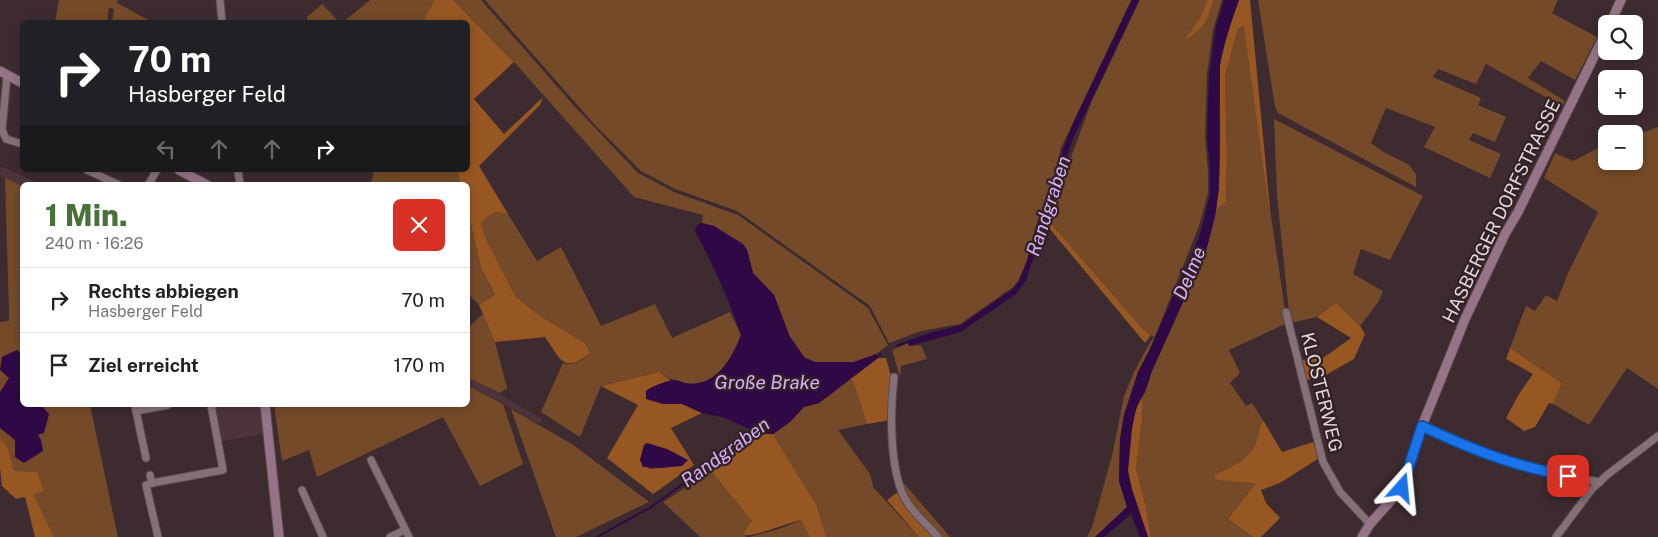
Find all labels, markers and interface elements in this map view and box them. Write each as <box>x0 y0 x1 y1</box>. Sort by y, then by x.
map controls <box>1598 15 1643 170</box>
button: search <box>1598 15 1643 60</box>
text: 70 m <box>128 39 211 80</box>
icon: right <box>45 40 110 105</box>
button: + <box>1598 70 1643 115</box>
text: Hasberger Feld <box>128 81 286 107</box>
street label: HASBERGER DORFSTRASSE <box>1438 96 1564 326</box>
button: − <box>1598 125 1643 170</box>
icon: left <box>152 135 180 163</box>
icon: ahead <box>205 135 233 163</box>
icon: ahead <box>258 135 286 163</box>
icon: right <box>311 135 339 163</box>
water label: Randgraben <box>1021 153 1075 259</box>
text: 1 Min. <box>45 197 128 233</box>
button: close <box>393 199 445 251</box>
text: 240 m · 16:26 <box>45 234 143 253</box>
water label: Delme <box>1168 244 1210 302</box>
text: Rechts abbiegen <box>88 280 239 302</box>
icon: right <box>45 286 73 314</box>
text: 70 m <box>401 289 445 311</box>
text: Hasberger Feld <box>88 302 203 321</box>
street label: KLOSTERWEG <box>1297 330 1347 454</box>
icon: arrive <box>45 351 73 379</box>
text: Ziel erreicht <box>88 354 199 376</box>
text: 170 m <box>394 354 445 376</box>
water label: Große Brake <box>714 371 820 393</box>
water label: Randgraben <box>676 413 774 491</box>
pin <box>1547 455 1589 497</box>
position arrow <box>1375 461 1427 513</box>
icon: arrive <box>1554 462 1582 490</box>

